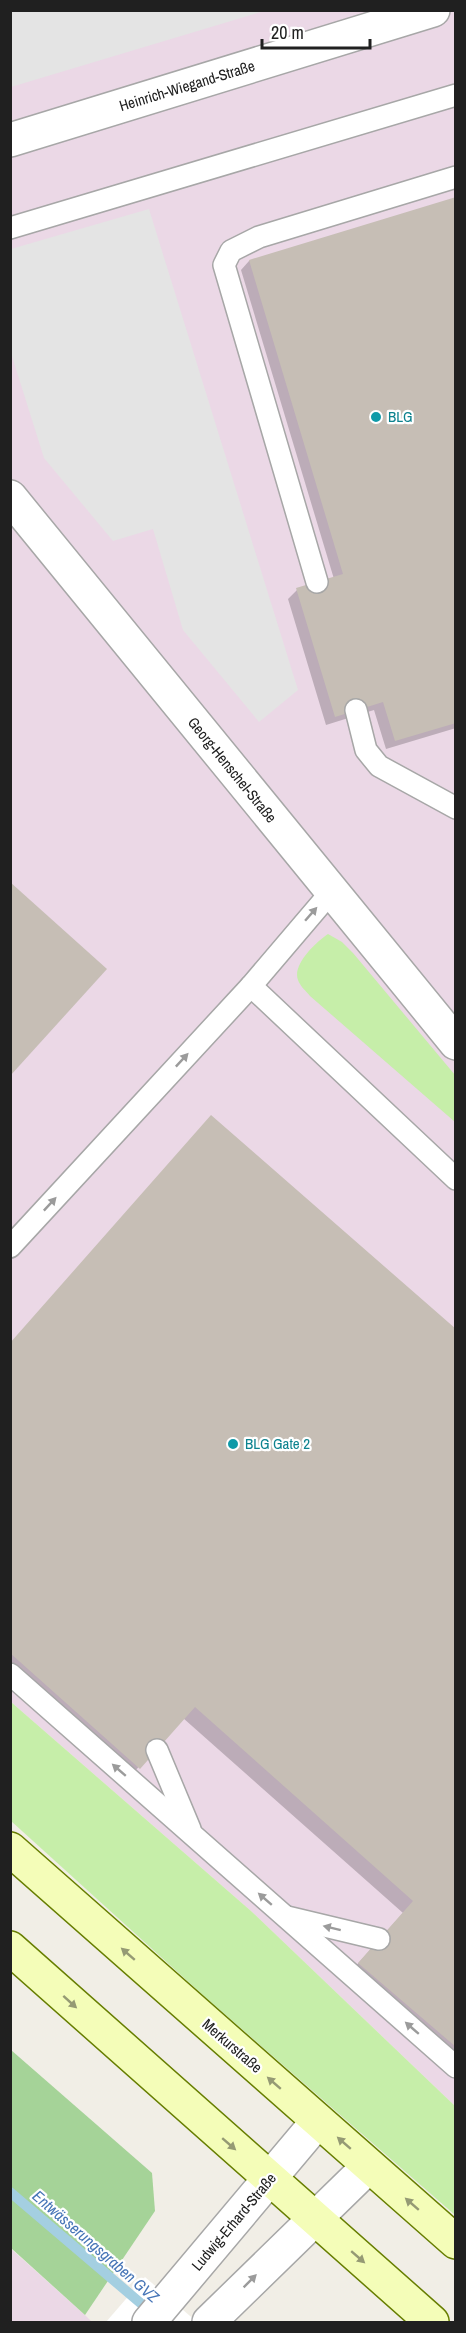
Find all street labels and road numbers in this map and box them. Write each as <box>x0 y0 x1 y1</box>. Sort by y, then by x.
street label: Heinrich-Wiegand-Straße <box>116 55 257 116</box>
street label: Georg-Henschel-Straße <box>183 712 282 827</box>
street label: Merkurstraße <box>198 2014 267 2078</box>
street label: Ludwig-Erhard-Straße <box>186 2168 281 2275</box>

